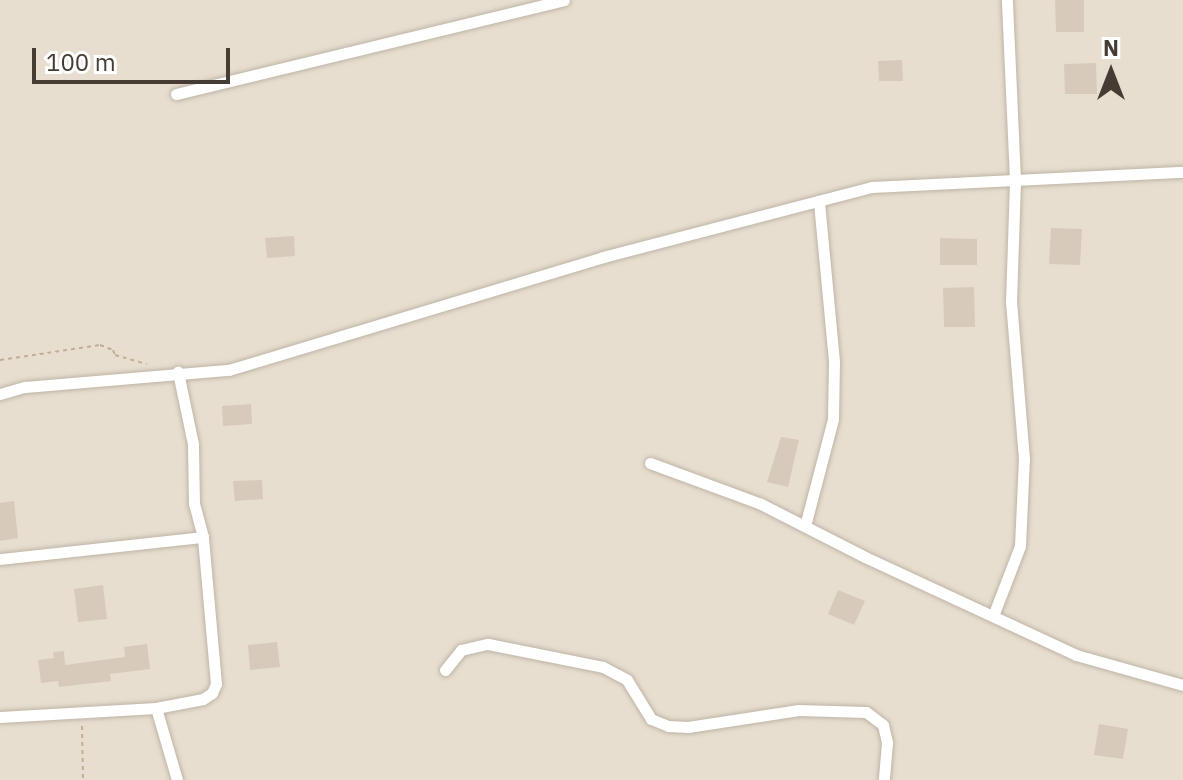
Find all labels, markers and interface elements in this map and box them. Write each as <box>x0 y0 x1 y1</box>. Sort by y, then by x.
scale bar <box>36 32 234 82</box>
north arrow <box>1071 32 1151 112</box>
text: N <box>1103 33 1119 62</box>
text: 100 m <box>46 46 116 78</box>

